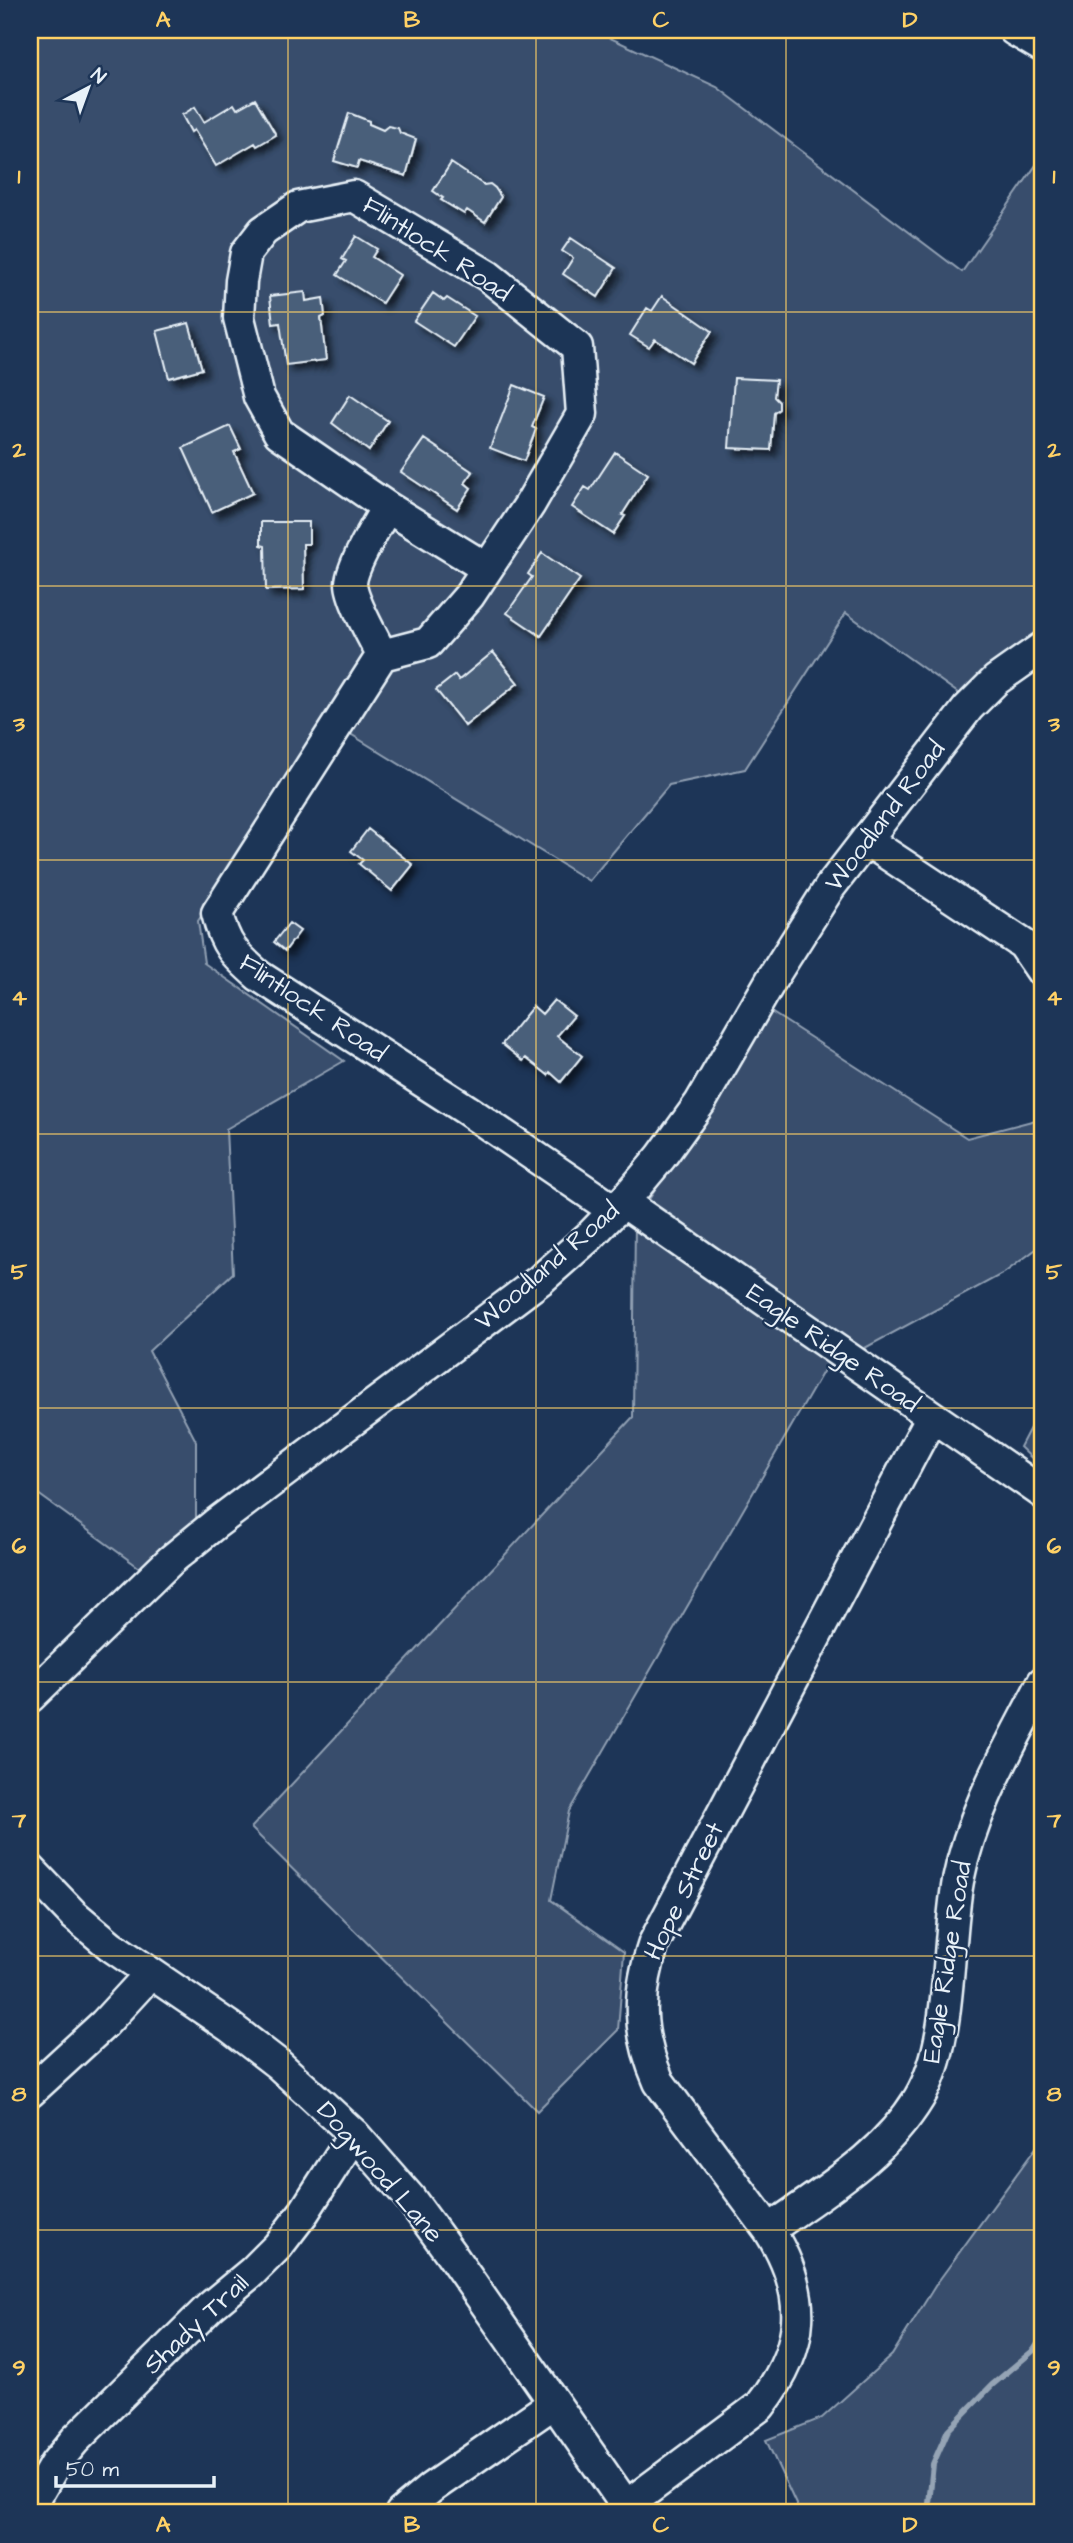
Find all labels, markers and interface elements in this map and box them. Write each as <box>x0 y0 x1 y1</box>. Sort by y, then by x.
text: A <box>156 4 171 36</box>
text: B <box>404 4 421 36</box>
text: C <box>653 4 670 36</box>
text: D <box>903 4 918 36</box>
north arrow <box>52 52 122 122</box>
text: N <box>85 62 112 90</box>
text: 1 <box>18 160 21 192</box>
text: 1 <box>1053 160 1056 192</box>
street label: Flintlock Road <box>356 187 518 311</box>
text: 2 <box>11 434 26 466</box>
text: 2 <box>1046 434 1061 466</box>
text: 3 <box>12 708 25 740</box>
text: 3 <box>1047 708 1060 740</box>
street label: Woodland Road <box>816 733 954 899</box>
street label: Flintlock Road <box>232 945 394 1071</box>
text: 4 <box>11 982 27 1014</box>
text: 4 <box>1046 982 1062 1014</box>
street label: Woodland Road <box>467 1193 627 1339</box>
text: 5 <box>11 1256 28 1288</box>
text: 5 <box>1046 1256 1063 1288</box>
street label: Eagle Ridge Road <box>738 1275 927 1423</box>
text: 6 <box>12 1530 27 1562</box>
text: 6 <box>1047 1530 1062 1562</box>
text: 7 <box>11 1804 27 1836</box>
text: 7 <box>1046 1804 1062 1836</box>
street label: Hope Street <box>635 1815 733 1966</box>
street label: Eagle Ridge Road <box>913 1858 983 2066</box>
text: 8 <box>12 2078 27 2110</box>
text: 8 <box>1047 2078 1062 2110</box>
street label: Dogwood Lane <box>307 2093 452 2252</box>
street label: Shady Trail <box>135 2266 258 2384</box>
text: 9 <box>12 2352 26 2384</box>
text: 9 <box>1047 2352 1061 2384</box>
scale bar <box>56 2445 214 2489</box>
text: 50 m <box>66 2455 120 2484</box>
text: A <box>156 2509 171 2541</box>
text: B <box>404 2509 421 2541</box>
text: C <box>653 2509 670 2541</box>
text: D <box>903 2509 918 2541</box>

